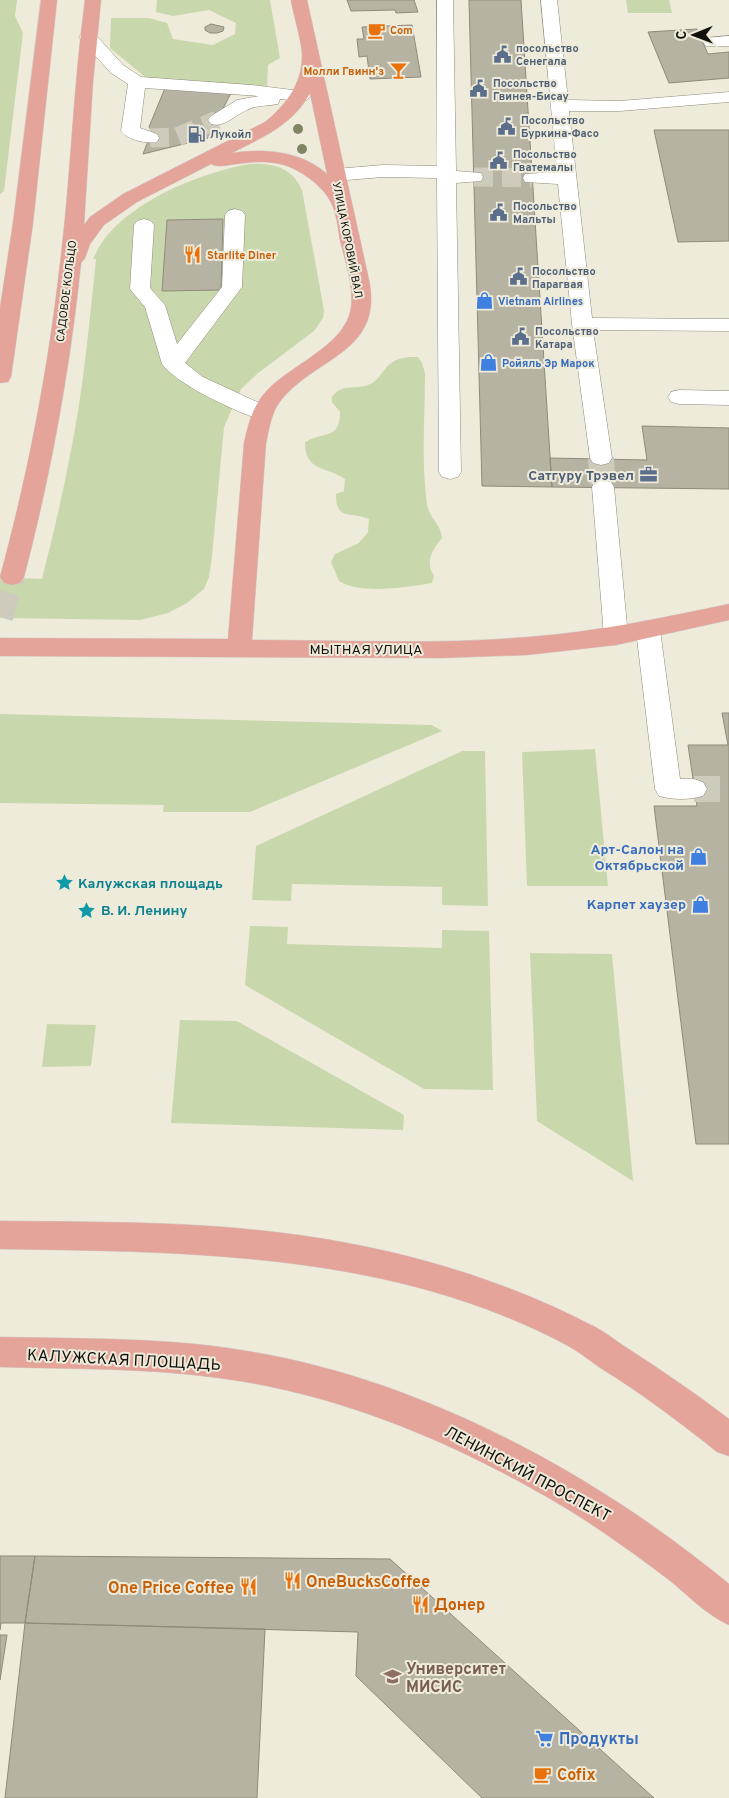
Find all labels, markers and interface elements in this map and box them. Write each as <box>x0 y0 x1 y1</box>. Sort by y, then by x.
north arrow <box>669 10 719 60</box>
cafe icon: Com <box>366 20 386 40</box>
place label: Com <box>390 24 413 38</box>
text: С <box>674 31 691 40</box>
place label: посольство Сенегала <box>516 42 579 69</box>
public building icon: посольство Сенегала <box>492 44 512 64</box>
bar icon: Молли Гвинн'з <box>388 61 408 81</box>
place label: Молли Гвинн'з <box>303 65 384 79</box>
place label: Посольство Гвинея-Бисау <box>493 77 569 104</box>
public building icon: Посольство Гвинея-Бисау <box>469 79 489 99</box>
place label: Посольство Буркина-Фасо <box>521 114 599 141</box>
public building icon: Посольство Буркина-Фасо <box>497 116 517 136</box>
fuel station icon: Лукойл <box>186 124 206 144</box>
place label: Лукойл <box>210 128 251 142</box>
place label: Посольство Гватемалы <box>513 148 577 175</box>
public building icon: Посольство Гватемалы <box>489 150 509 170</box>
street label: УЛИЦА КОРОВИЙ ВАЛ <box>329 181 366 300</box>
place label: Посольство Мальты <box>513 200 577 227</box>
public building icon: Посольство Мальты <box>489 202 509 222</box>
street label: САДОВОЕ КОЛЬЦО <box>54 239 80 343</box>
restaurant icon: Starlite Diner <box>183 245 203 265</box>
place label: Starlite Diner <box>207 249 277 263</box>
place label: Посольство Парагвая <box>532 265 596 292</box>
public building icon: Посольство Парагвая <box>508 267 528 287</box>
shop icon: Vietnam Airlines <box>474 291 494 311</box>
place label: Vietnam Airlines <box>498 295 583 309</box>
place label: Посольство Катара <box>535 325 599 352</box>
public building icon: Посольство Катара <box>511 327 531 347</box>
shop icon: Ройяль Эр Марок <box>478 353 498 373</box>
place label: Ройяль Эр Марок <box>502 357 595 371</box>
office icon: Сатгуру Трэвел <box>638 465 658 485</box>
place label: Сатгуру Трэвел <box>528 468 634 485</box>
street label: МЫТНАЯ УЛИЦА <box>309 642 423 659</box>
place label: Арт-Салон на Октябрьской <box>590 842 684 875</box>
shop icon: Арт-Салон на Октябрьской <box>688 847 708 867</box>
place icon: Калужская площадь <box>54 873 74 893</box>
place label: Калужская площадь <box>78 876 223 893</box>
shop icon: Карпет хаузер <box>690 894 710 914</box>
place label: Карпет хаузер <box>587 897 686 914</box>
place icon: В. И. Ленину <box>77 900 97 920</box>
place label: В. И. Ленину <box>101 903 188 920</box>
street label: КАЛУЖСКАЯ ПЛОЩАДЬ <box>26 1346 221 1376</box>
street label: ЛЕНИНСКИЙ ПРОСПЕКТ <box>440 1421 615 1527</box>
restaurant icon: OneBucksCoffee <box>282 1571 302 1591</box>
place label: OneBucksCoffee <box>306 1573 430 1593</box>
restaurant icon: One Price Coffee <box>238 1577 258 1597</box>
place label: One Price Coffee <box>108 1579 234 1599</box>
restaurant icon: Донер <box>410 1594 430 1614</box>
place label: Донер <box>434 1596 485 1616</box>
place label: Университет МИСИС <box>406 1660 506 1698</box>
school or university icon: Университет МИСИС <box>382 1667 402 1687</box>
supermarket icon: Продукты <box>535 1728 555 1748</box>
place label: Продукты <box>559 1730 639 1750</box>
cafe icon: Cofix <box>533 1764 553 1784</box>
place label: Cofix <box>557 1766 596 1786</box>

